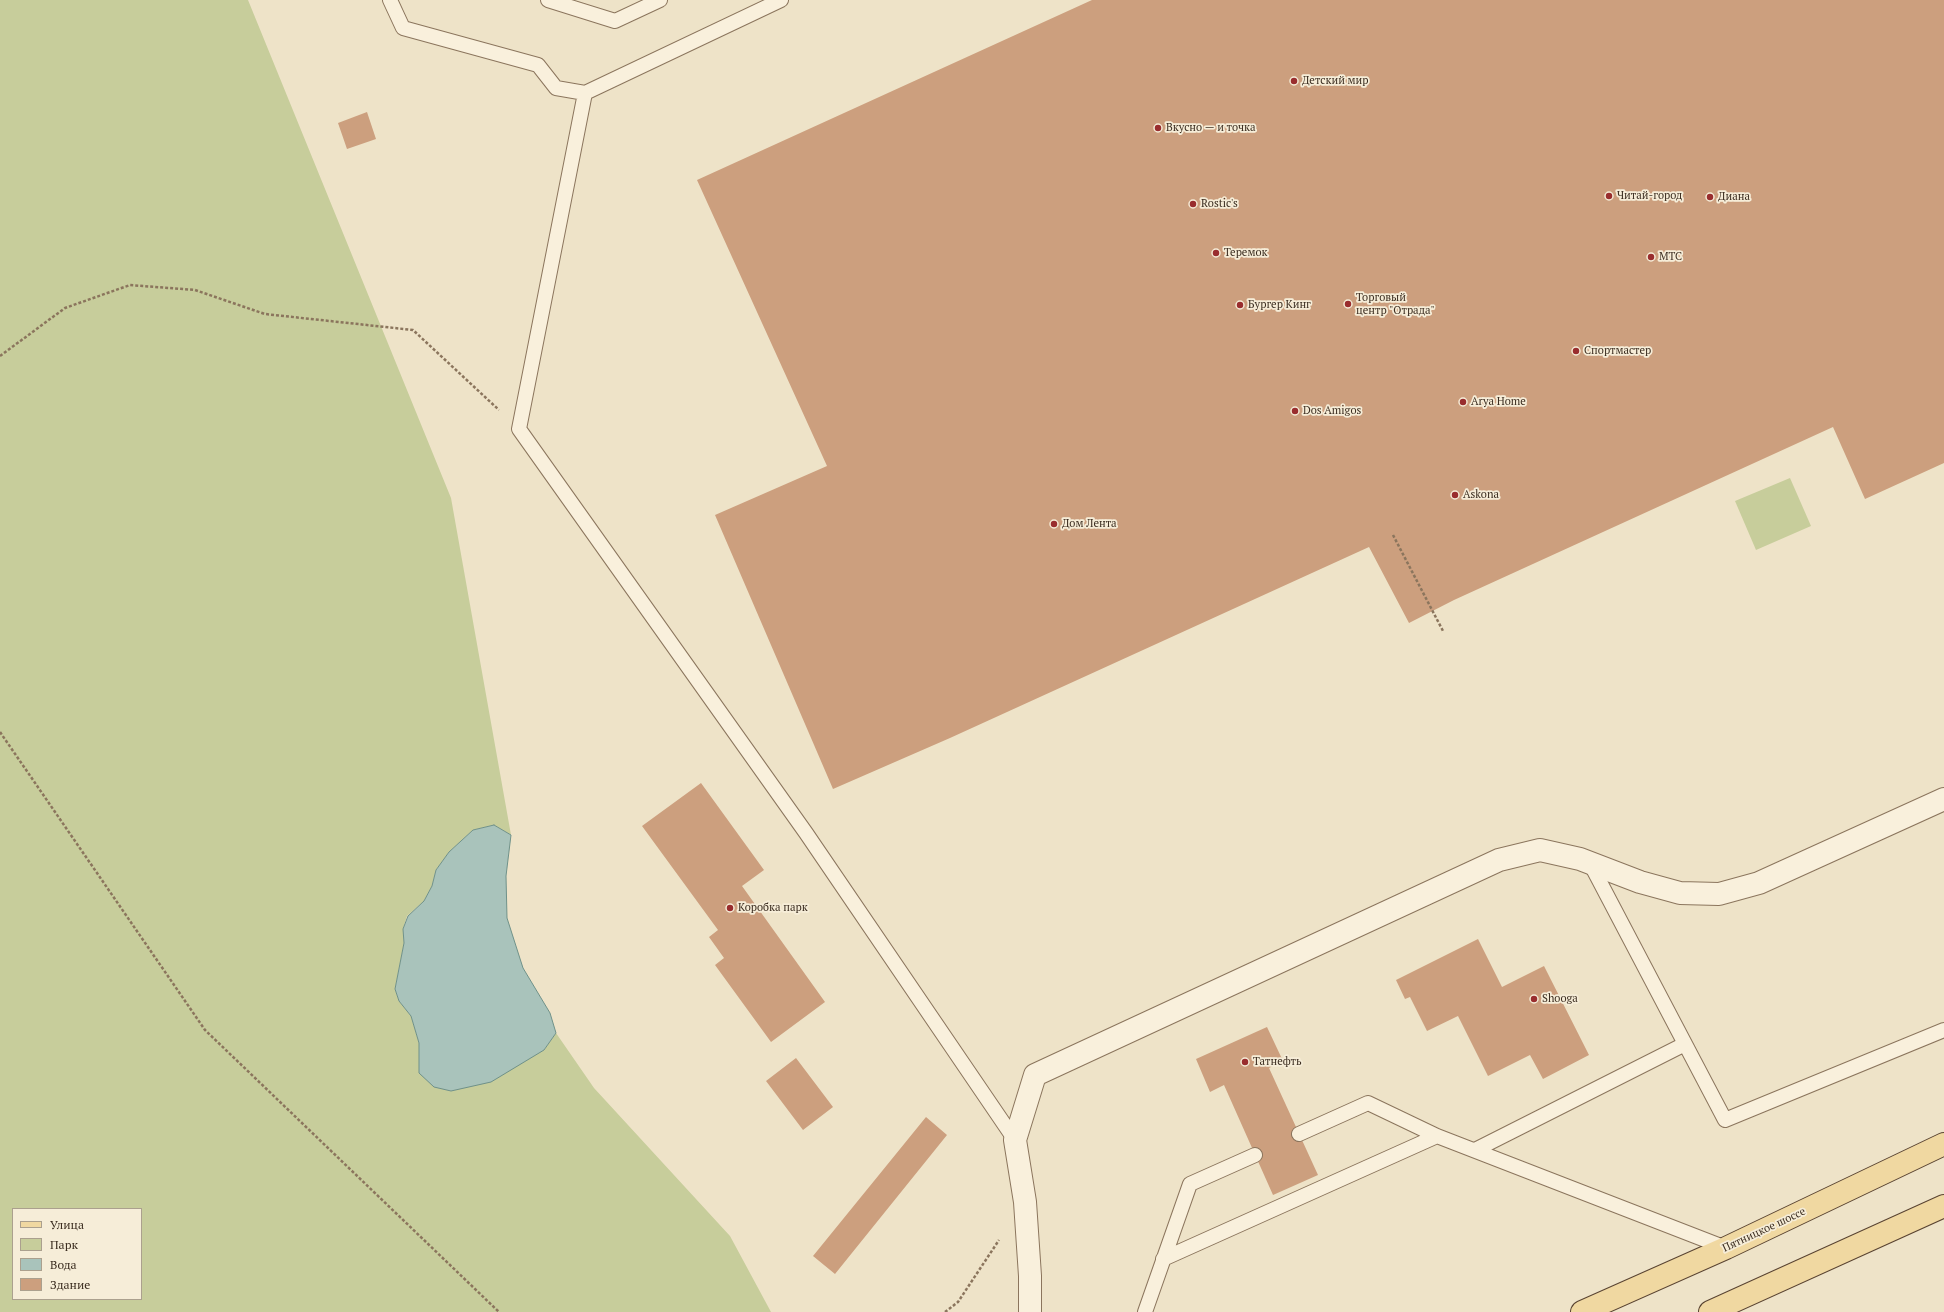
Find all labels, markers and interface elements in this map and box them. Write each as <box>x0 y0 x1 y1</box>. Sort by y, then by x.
place label: Детский мир <box>1302 74 1369 88</box>
marker: Детский мир <box>1289 76 1299 86</box>
place label: Вкусно — и точка <box>1166 121 1256 135</box>
marker: Вкусно — и точка <box>1153 123 1163 133</box>
place label: Читай-город <box>1617 189 1682 203</box>
place label: Диана <box>1718 190 1750 204</box>
marker: Читай-город <box>1604 191 1614 201</box>
marker: Диана <box>1705 192 1715 202</box>
place label: Rostic's <box>1201 197 1238 211</box>
marker: Rostic's <box>1188 199 1198 209</box>
place label: Теремок <box>1224 246 1268 260</box>
marker: Теремок <box>1211 248 1221 258</box>
place label: МТС <box>1659 250 1682 264</box>
marker: МТС <box>1646 252 1656 262</box>
place label: Торговый центр "Отрада" <box>1356 291 1435 317</box>
place label: Бургер Кинг <box>1248 298 1311 312</box>
marker: Торговый центр "Отрада" <box>1343 299 1353 309</box>
marker: Бургер Кинг <box>1235 300 1245 310</box>
place label: Спортмастер <box>1584 344 1651 358</box>
marker: Спортмастер <box>1571 346 1581 356</box>
place label: Arya Home <box>1471 395 1526 409</box>
marker: Arya Home <box>1458 397 1468 407</box>
place label: Dos Amigos <box>1303 404 1361 418</box>
marker: Dos Amigos <box>1290 406 1300 416</box>
place label: Askona <box>1463 488 1499 502</box>
marker: Askona <box>1450 490 1460 500</box>
place label: Дом Лента <box>1062 517 1117 531</box>
marker: Дом Лента <box>1049 519 1059 529</box>
place label: Коробка парк <box>738 901 808 915</box>
marker: Коробка парк <box>725 903 735 913</box>
place label: Shooga <box>1542 992 1578 1006</box>
marker: Shooga <box>1529 994 1539 1004</box>
place label: Татнефть <box>1253 1055 1302 1069</box>
marker: Татнефть <box>1240 1057 1250 1067</box>
street label: Пятницкое шоссе <box>1720 1205 1808 1255</box>
legend <box>12 1208 142 1300</box>
text: Улица <box>50 1217 84 1232</box>
text: Парк <box>50 1237 78 1252</box>
text: Вода <box>50 1257 77 1272</box>
text: Здание <box>50 1277 90 1292</box>

